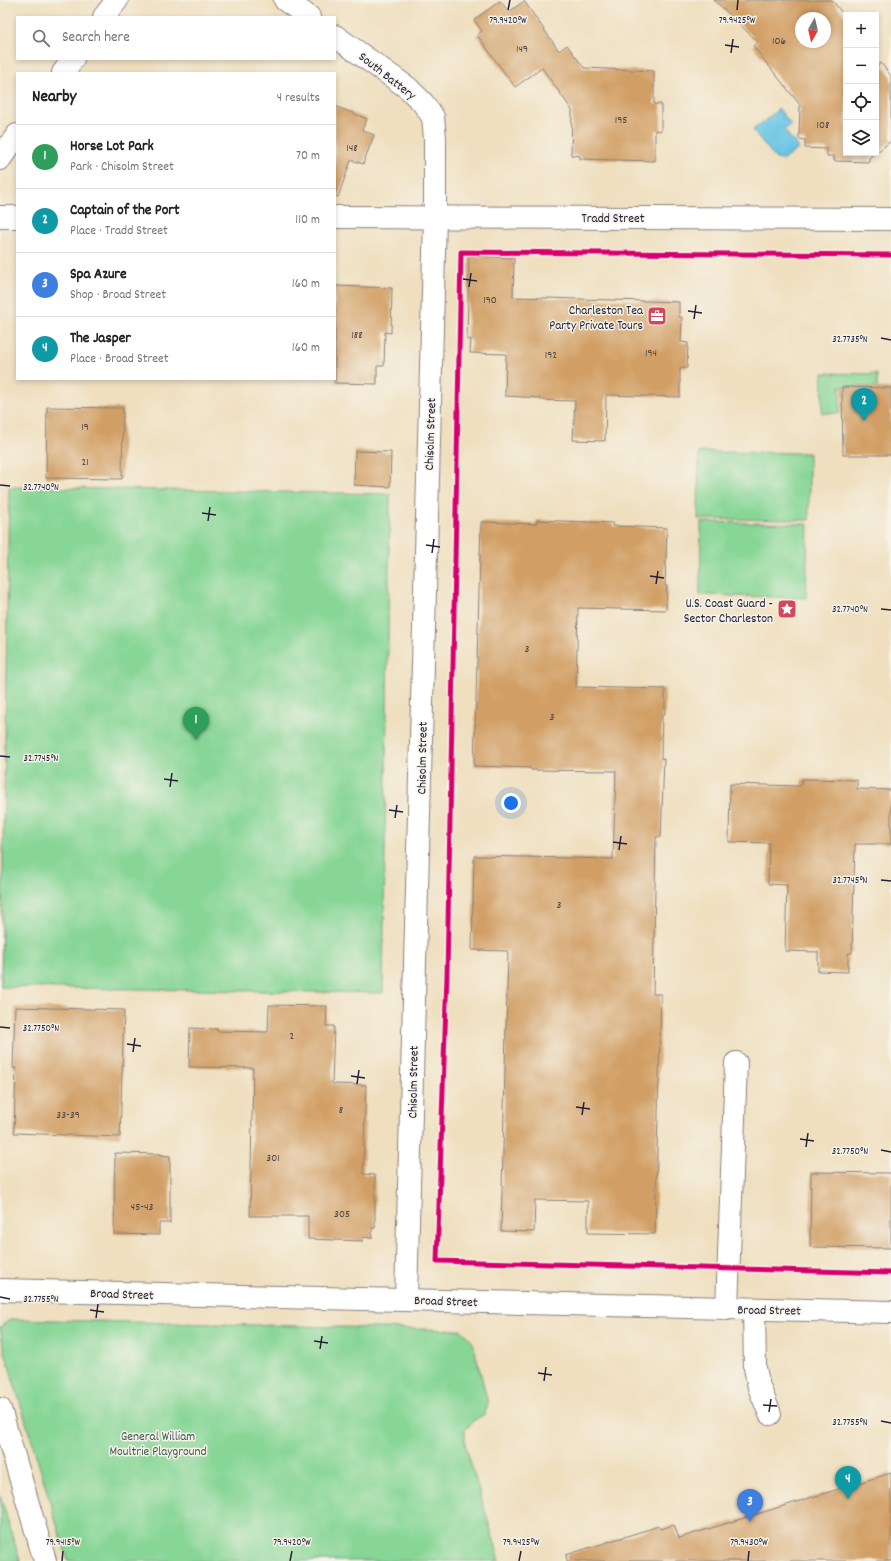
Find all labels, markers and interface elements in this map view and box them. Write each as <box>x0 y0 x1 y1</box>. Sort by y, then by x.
north arrow <box>795 12 831 48</box>
map controls <box>843 12 879 156</box>
button: + <box>843 12 879 48</box>
text: 79.9420°W <box>489 14 527 28</box>
text: 79.9425°W <box>719 14 756 28</box>
search box <box>16 16 336 60</box>
icon: search <box>30 27 52 49</box>
text: Search here <box>62 27 130 49</box>
house number: 106 <box>772 34 786 50</box>
house number: 149 <box>516 42 528 58</box>
street label: South Battery <box>354 48 420 106</box>
button: − <box>843 48 879 84</box>
button: locate <box>843 84 879 120</box>
text: Nearby <box>32 86 76 110</box>
text: 4 results <box>277 89 320 108</box>
house number: 195 <box>615 113 627 129</box>
house number: 108 <box>817 118 829 134</box>
button: layers <box>843 120 879 156</box>
text: Horse Lot Park <box>70 136 154 158</box>
house number: 148 <box>346 141 358 157</box>
text: 1 <box>44 147 46 166</box>
text: 70 m <box>296 147 320 166</box>
text: Park · Chisolm Street <box>70 158 174 177</box>
text: Captain of the Port <box>70 200 179 222</box>
street label: Tradd Street <box>582 210 645 229</box>
text: 2 <box>42 211 48 230</box>
text: 110 m <box>295 211 320 230</box>
text: Place · Tradd Street <box>70 222 168 241</box>
text: Spa Azure <box>70 264 127 286</box>
text: 3 <box>42 275 48 294</box>
text: 160 m <box>292 275 320 294</box>
text: Shop · Broad Street <box>70 286 166 305</box>
house number: 190 <box>483 293 497 309</box>
place label: Charleston Tea Party Private Tours <box>549 302 644 336</box>
office icon: Charleston Tea Party Private Tours <box>646 305 668 327</box>
text: The Jasper <box>70 328 131 350</box>
house number: 188 <box>351 328 363 344</box>
text: 32.7735°N <box>832 333 868 347</box>
text: 4 <box>42 339 48 358</box>
text: 160 m <box>292 339 320 358</box>
house number: 194 <box>645 346 657 362</box>
house number: 192 <box>545 348 557 364</box>
text: Place · Broad Street <box>70 350 169 369</box>
pin: 2 <box>851 388 877 421</box>
street label: Chisolm Street <box>421 397 442 471</box>
house number: 19 <box>81 420 89 436</box>
house number: 21 <box>81 455 89 471</box>
text: 32.7740°N <box>23 481 59 495</box>
place label: U.S. Coast Guard - Sector Charleston <box>684 595 773 629</box>
place icon: U.S. Coast Guard - Sector Charleston <box>776 598 798 620</box>
text: 32.7740°N <box>832 603 868 617</box>
house number: 3 <box>525 642 530 658</box>
pin: 1 <box>183 707 209 740</box>
house number: 3 <box>550 710 555 726</box>
street label: Chisolm Street <box>413 721 434 795</box>
text: 32.7745°N <box>23 752 59 766</box>
your location <box>501 793 521 813</box>
text: 32.7745°N <box>832 874 868 888</box>
house number: 3 <box>557 898 562 914</box>
text: 32.7750°N <box>23 1022 59 1036</box>
house number: 2 <box>290 1029 295 1045</box>
street label: Chisolm Street <box>404 1045 425 1119</box>
house number: 8 <box>339 1103 343 1119</box>
house number: 33-39 <box>56 1108 80 1124</box>
text: 32.7750°N <box>832 1145 868 1159</box>
house number: 301 <box>266 1151 280 1167</box>
house number: 45-43 <box>131 1200 154 1216</box>
house number: 305 <box>334 1207 350 1223</box>
street label: Broad Street <box>90 1285 154 1306</box>
street label: Broad Street <box>414 1292 478 1313</box>
text: 32.7755°N <box>23 1293 59 1307</box>
street label: Broad Street <box>737 1301 801 1322</box>
text: 32.7755°N <box>832 1416 868 1430</box>
park label: General William Moultrie Playground <box>109 1428 207 1462</box>
pin: 4 <box>835 1466 861 1499</box>
pin: 3 <box>737 1489 763 1522</box>
text: 79.9415°W <box>46 1536 81 1550</box>
text: 79.9420°W <box>273 1536 311 1550</box>
text: 79.9425°W <box>503 1536 540 1550</box>
text: 79.9430°W <box>730 1536 768 1550</box>

